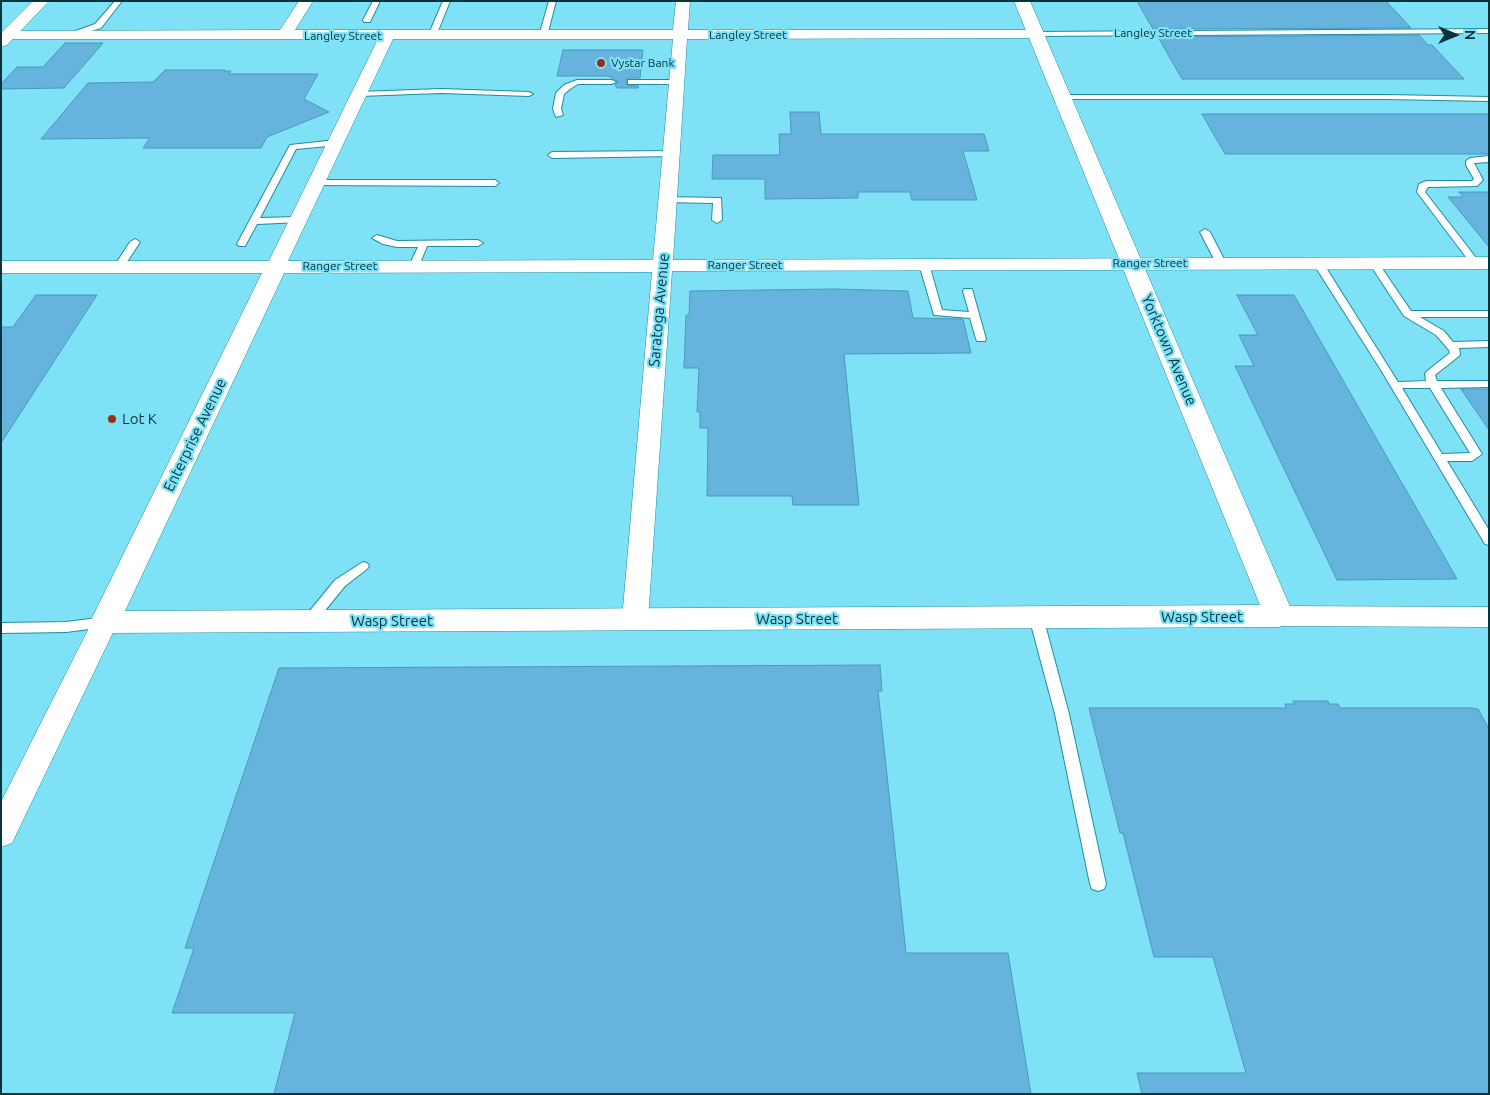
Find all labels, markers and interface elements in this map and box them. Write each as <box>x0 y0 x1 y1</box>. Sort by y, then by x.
north arrow <box>1430 10 1480 60</box>
street label: Langley Street <box>1114 26 1192 40</box>
street label: Langley Street <box>709 28 787 42</box>
street label: Langley Street <box>304 29 382 43</box>
text: N <box>1462 30 1478 40</box>
place label: Vystar Bank <box>611 56 674 70</box>
marker: Vystar Bank <box>595 57 607 69</box>
street label: Saratoga Avenue <box>645 252 673 368</box>
street label: Ranger Street <box>1113 256 1187 270</box>
street label: Ranger Street <box>708 258 782 272</box>
street label: Ranger Street <box>303 259 377 273</box>
street label: Yorktown Avenue <box>1137 292 1201 408</box>
street label: Enterprise Avenue <box>160 375 230 495</box>
place label: Lot K <box>122 410 157 428</box>
marker: Lot K <box>106 413 118 425</box>
street label: Wasp Street <box>1161 608 1243 626</box>
street label: Wasp Street <box>756 610 838 628</box>
street label: Wasp Street <box>351 612 433 630</box>

